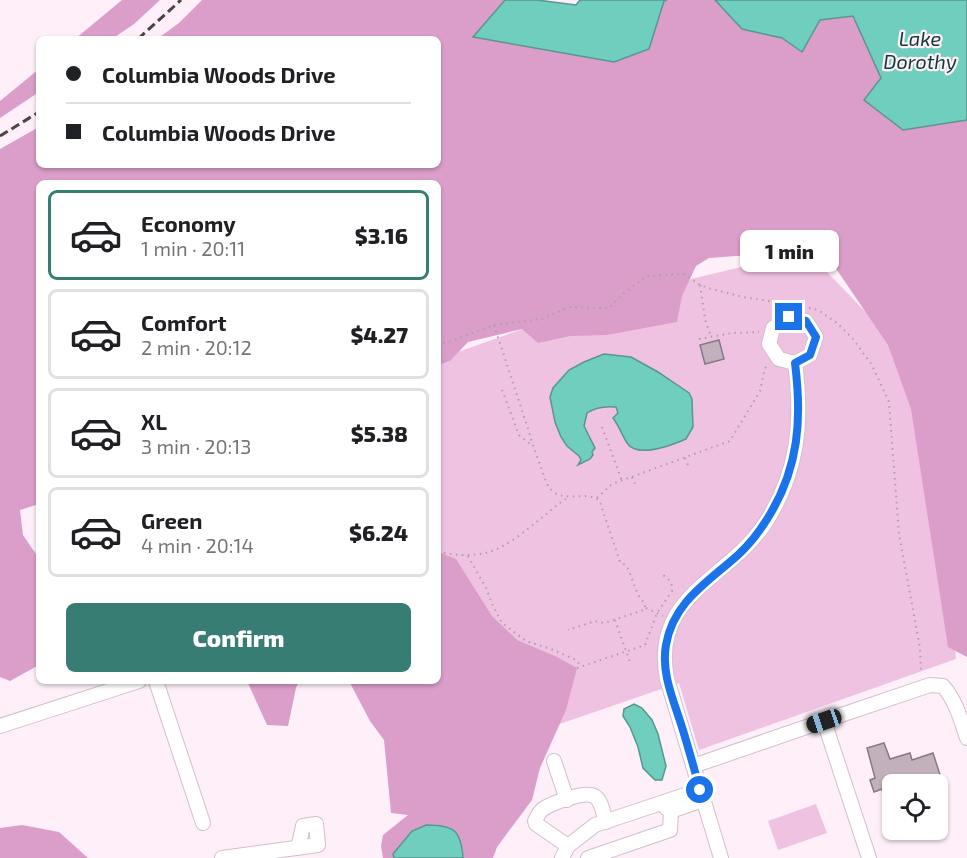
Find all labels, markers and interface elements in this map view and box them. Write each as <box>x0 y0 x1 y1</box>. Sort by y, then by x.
water label: Lake Dorothy <box>883 26 957 74</box>
text: Columbia Woods Drive <box>102 61 336 87</box>
text: Columbia Woods Drive <box>102 119 336 145</box>
icon: car <box>69 208 123 262</box>
text: Economy <box>141 210 236 236</box>
text: $3.16 <box>355 222 408 248</box>
callout: 1 min <box>740 230 838 272</box>
text: 1 min · 20:11 <box>141 236 245 260</box>
text: 1 min <box>765 239 814 263</box>
route end <box>775 303 802 330</box>
icon: car <box>69 307 123 361</box>
text: Comfort <box>141 309 226 335</box>
text: $4.27 <box>350 321 408 347</box>
text: 2 min · 20:12 <box>141 335 252 359</box>
icon: car <box>69 406 123 460</box>
text: XL <box>141 408 167 434</box>
text: $5.38 <box>351 420 408 446</box>
text: 3 min · 20:13 <box>141 434 251 458</box>
icon: car <box>69 505 123 559</box>
text: Green <box>141 507 203 533</box>
text: $6.24 <box>349 519 408 545</box>
text: 4 min · 20:14 <box>141 533 254 557</box>
button: Confirm <box>66 603 411 672</box>
car <box>804 707 844 735</box>
map controls <box>882 774 948 840</box>
button: locate <box>882 774 948 840</box>
route start <box>686 776 713 803</box>

